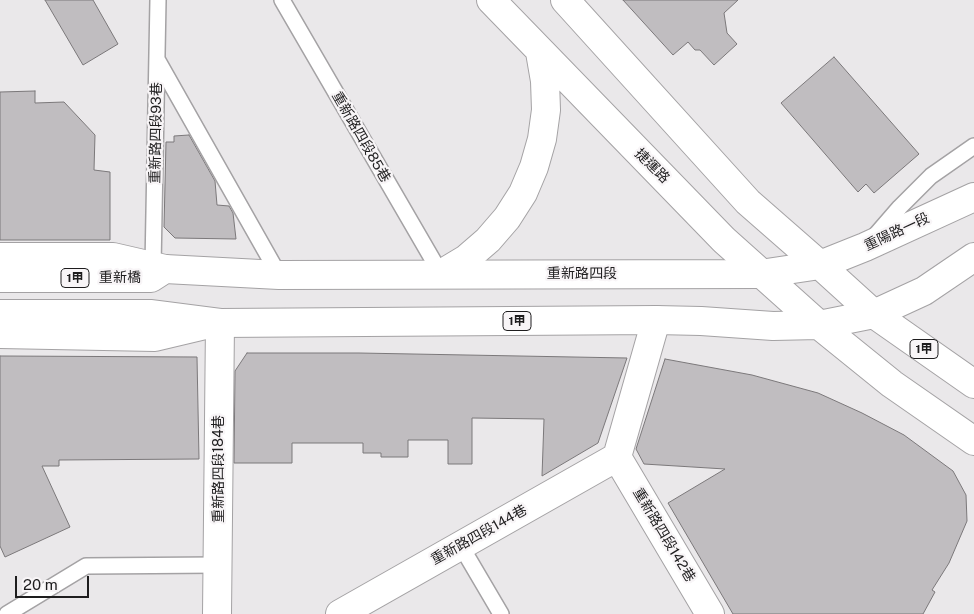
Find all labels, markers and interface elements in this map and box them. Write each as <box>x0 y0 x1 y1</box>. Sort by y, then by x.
street label: 重新路四段93巷 <box>147 82 165 184</box>
street label: 重新路四段85巷 <box>328 89 394 185</box>
street label: 捷運路 <box>631 145 673 187</box>
street label: 重陽路一段 <box>862 210 932 254</box>
street label: 重新路四段 <box>547 266 617 282</box>
road number: 1甲 <box>61 268 89 288</box>
street label: 重新橋 <box>99 270 141 286</box>
road number: 1甲 <box>503 312 531 331</box>
road number: 1甲 <box>910 339 938 358</box>
street label: 重新路四段184巷 <box>211 415 227 523</box>
street label: 重新路四段142巷 <box>629 485 699 585</box>
street label: 重新路四段144巷 <box>428 502 530 568</box>
scale bar <box>18 566 91 598</box>
text: 20 m <box>23 576 58 593</box>

